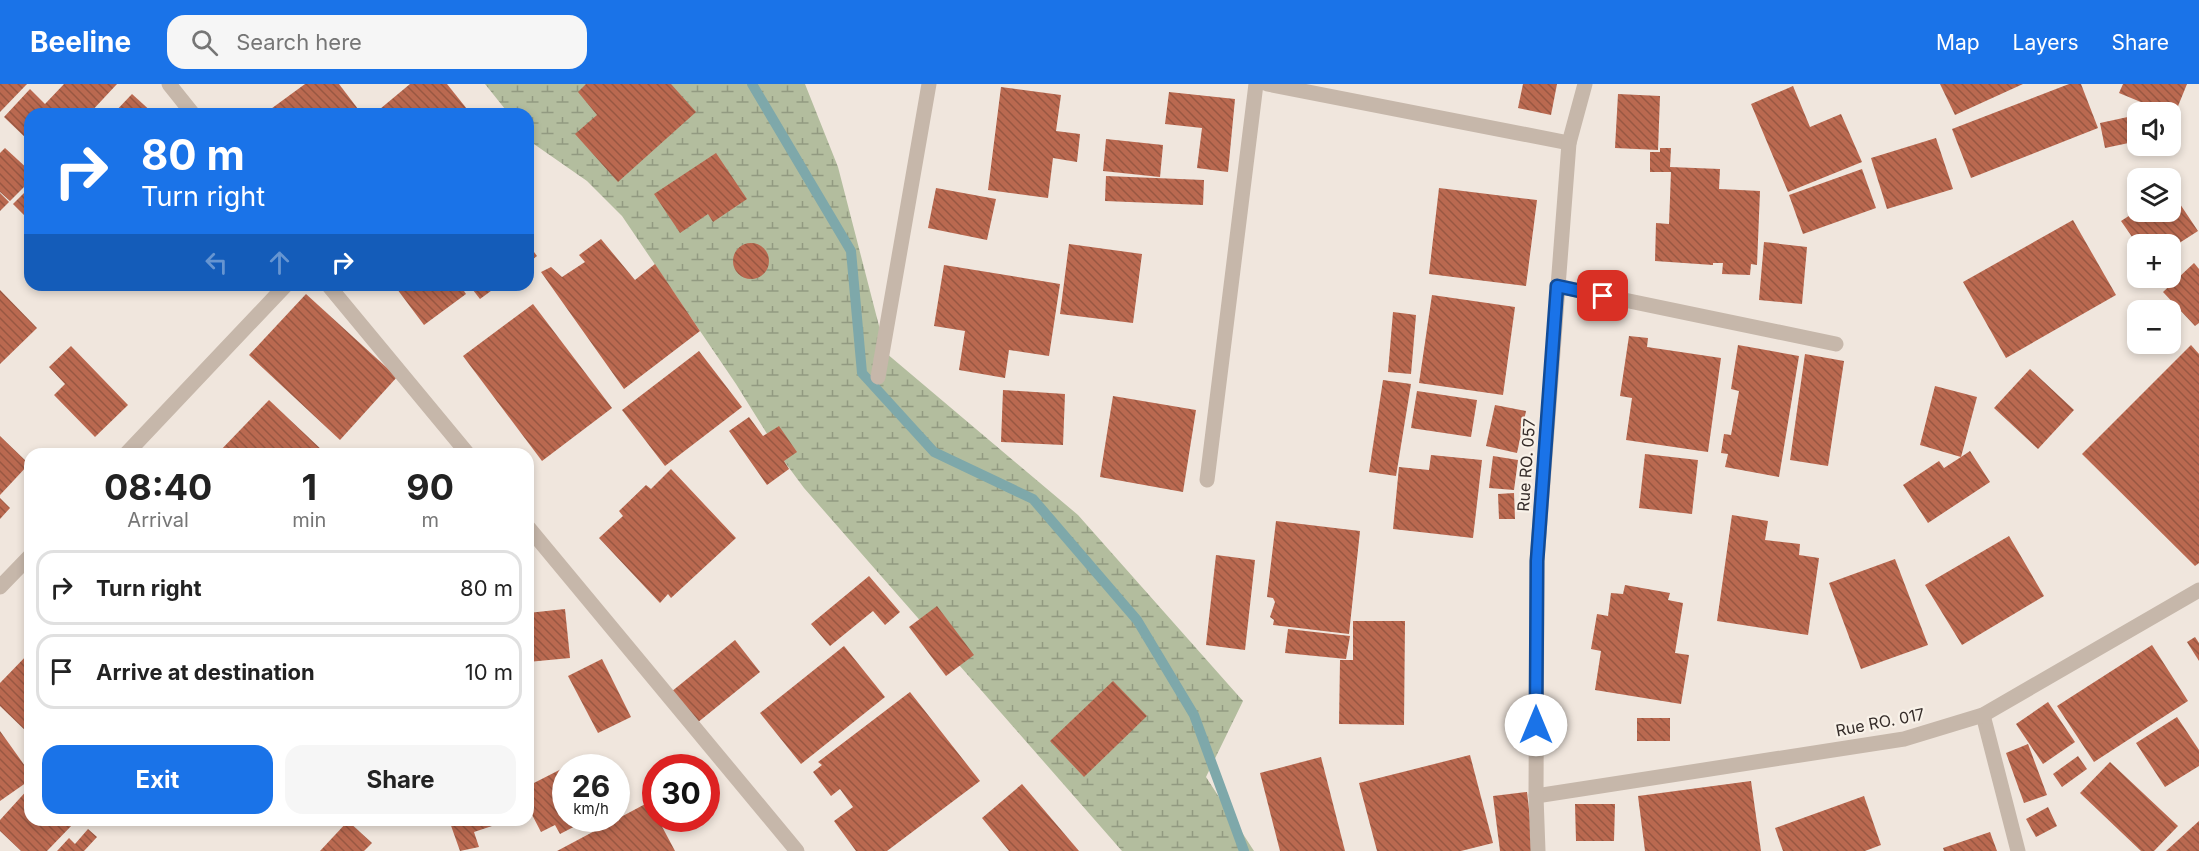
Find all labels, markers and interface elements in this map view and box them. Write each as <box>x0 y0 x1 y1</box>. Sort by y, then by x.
search box <box>167 15 587 69</box>
text: Beeline <box>30 25 131 59</box>
icon: search <box>188 26 221 59</box>
text: Search here <box>236 29 362 55</box>
text: Map <box>1936 30 1980 55</box>
text: Layers <box>2013 30 2079 55</box>
text: Share <box>2112 30 2169 55</box>
map controls <box>2127 102 2181 354</box>
button: sound <box>2127 102 2181 156</box>
text: 80 m <box>141 129 245 180</box>
icon: right <box>42 132 120 210</box>
button: layers <box>2127 168 2181 222</box>
text: Turn right <box>141 180 265 213</box>
button: + <box>2127 234 2181 288</box>
icon: left <box>200 246 233 279</box>
icon: ahead <box>263 246 296 279</box>
icon: right <box>326 246 359 279</box>
pin <box>1577 270 1628 321</box>
icon: arrive <box>1586 279 1619 312</box>
button: − <box>2127 300 2181 354</box>
street label: Rue RO. 057 <box>1513 418 1539 512</box>
text: 08:40 <box>104 465 212 509</box>
text: 1 <box>302 465 317 509</box>
text: 90 <box>406 465 454 509</box>
text: Arrival <box>127 508 189 532</box>
text: min <box>292 508 326 532</box>
text: m <box>421 508 439 532</box>
icon: right <box>45 571 78 604</box>
text: Turn right <box>96 575 202 601</box>
text: 80 m <box>460 575 513 601</box>
icon: arrive <box>45 655 78 688</box>
text: Arrive at destination <box>96 659 315 685</box>
text: 10 m <box>465 659 513 685</box>
position arrow <box>1504 693 1568 757</box>
street label: Rue RO. 017 <box>1834 704 1926 740</box>
button: Exit <box>42 745 273 814</box>
button: Share <box>285 745 516 814</box>
speed limit sign: 30 <box>642 754 720 832</box>
text: 26 <box>572 768 610 804</box>
text: km/h <box>573 799 609 818</box>

